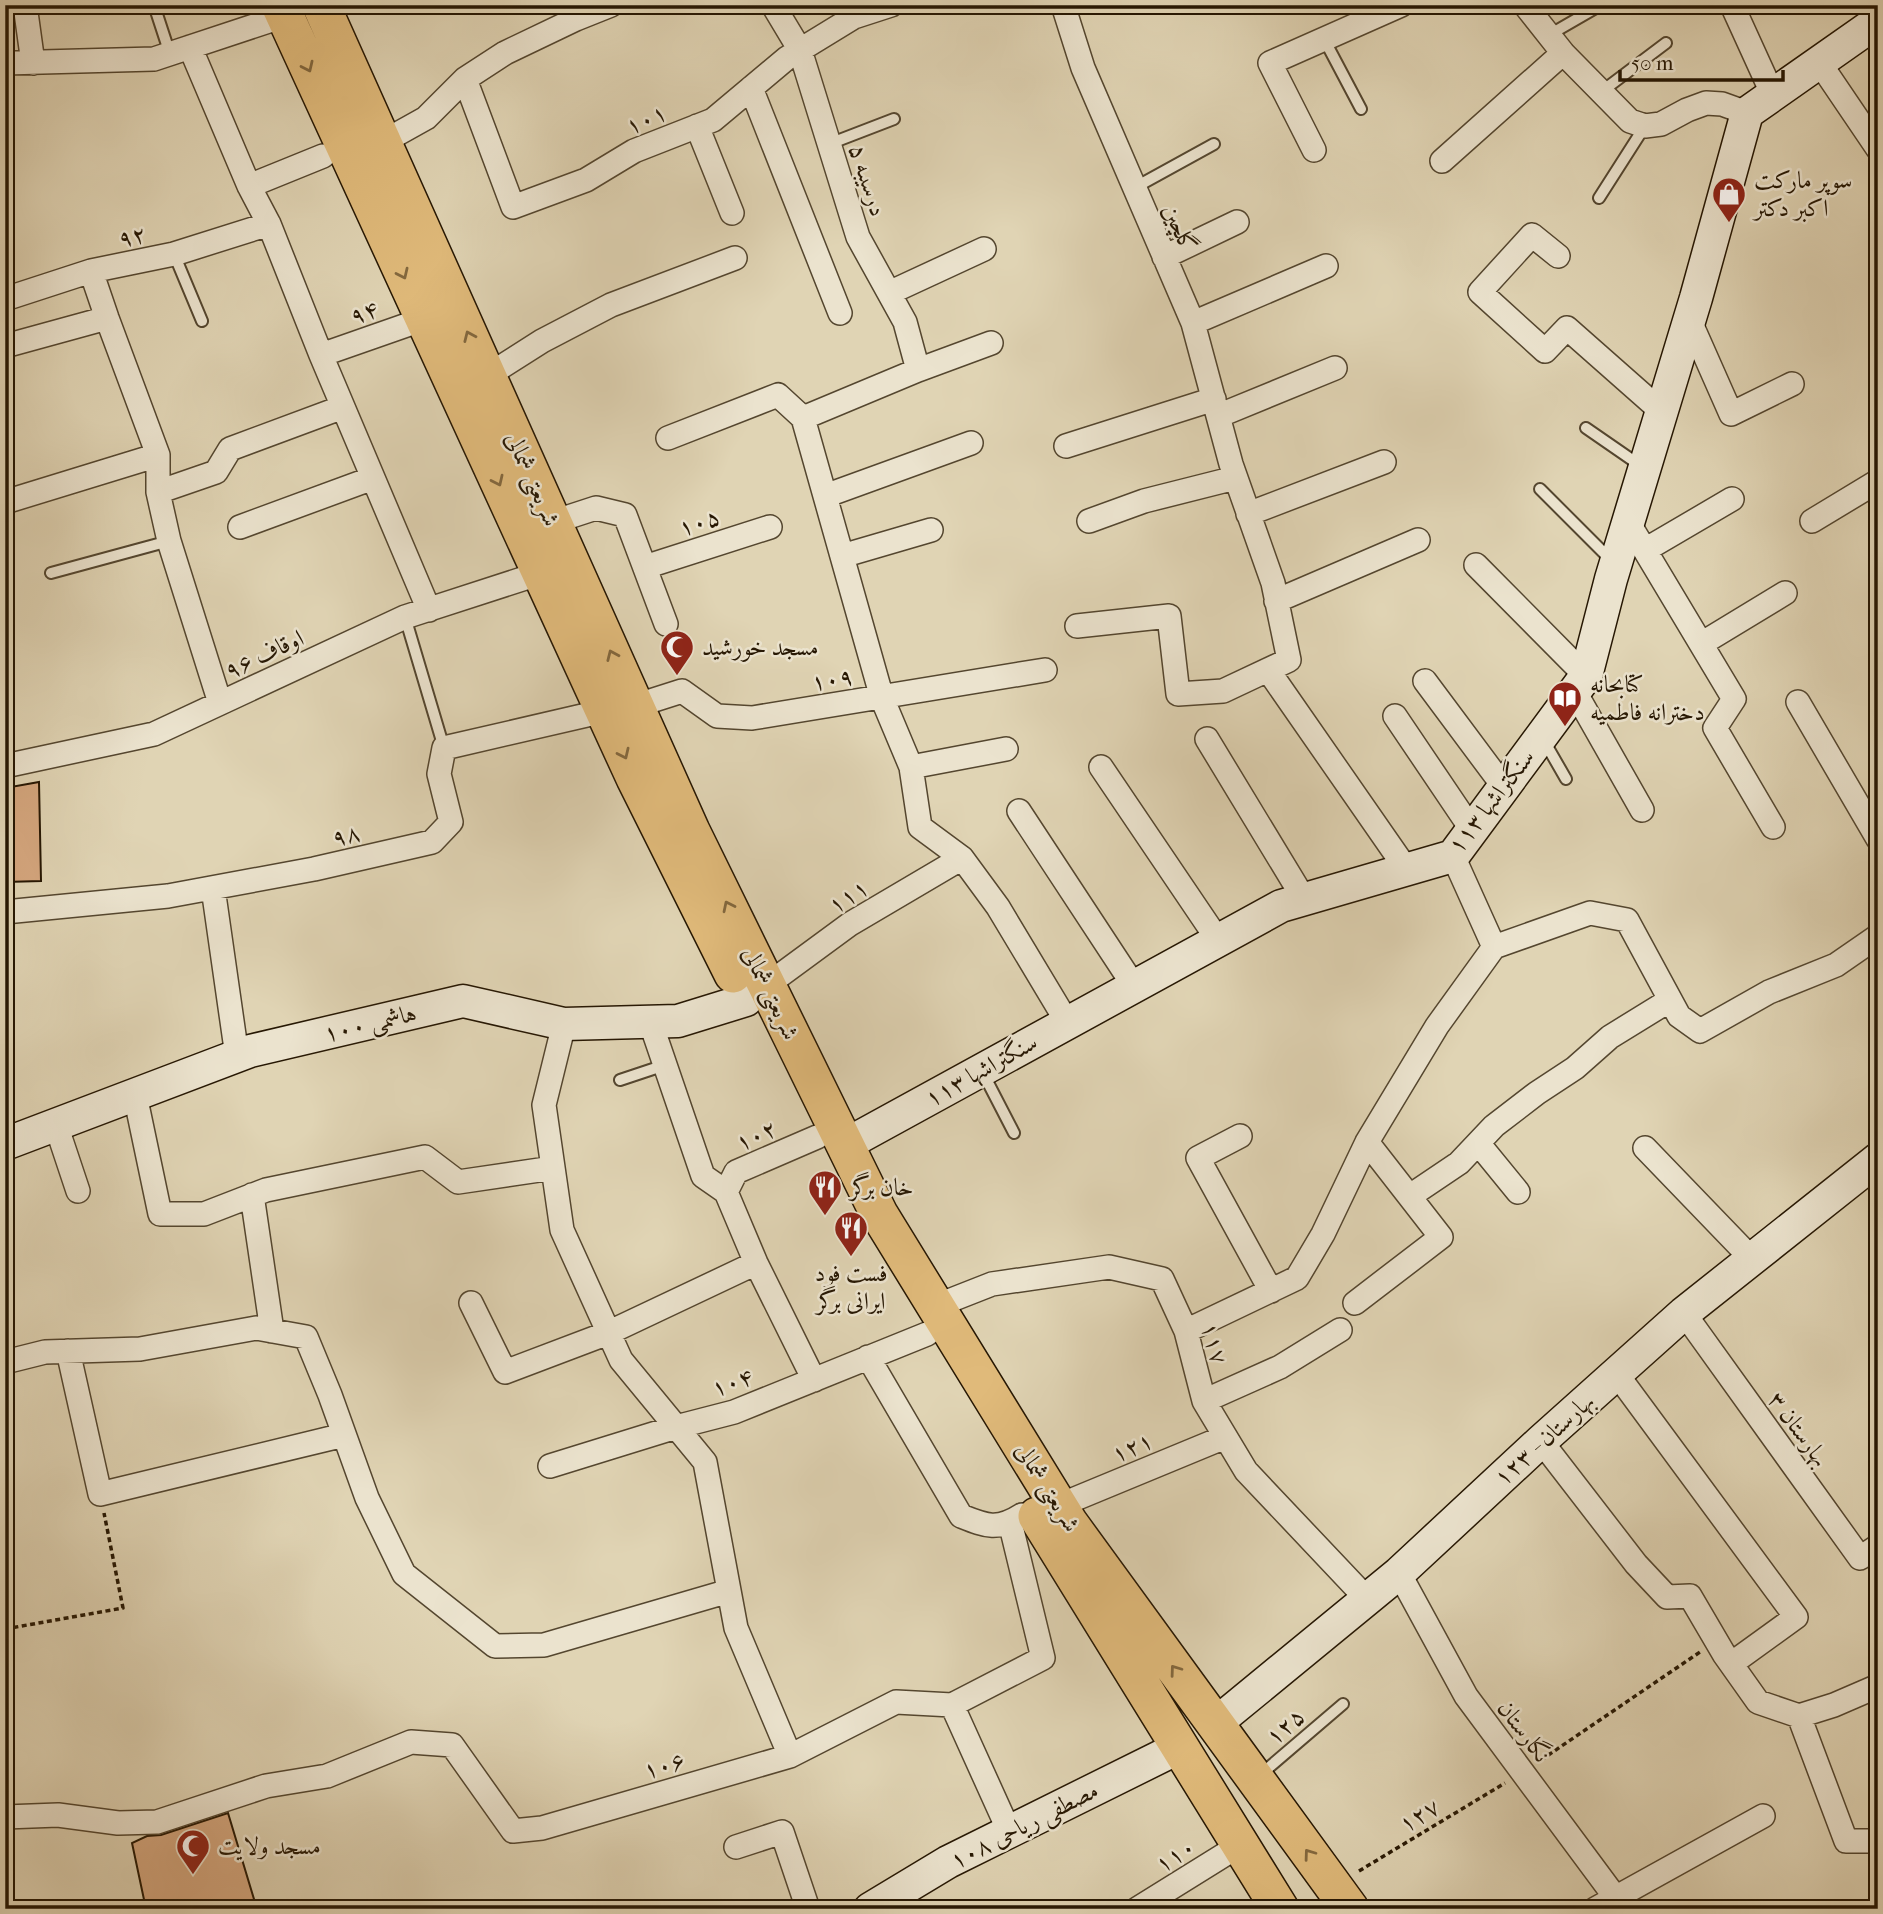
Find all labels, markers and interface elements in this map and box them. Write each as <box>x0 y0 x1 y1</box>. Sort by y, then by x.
scale bar <box>1620 38 1783 82</box>
text: 50 m <box>1631 51 1674 75</box>
one-way arrow <box>300 60 314 72</box>
street label: ۱۰۱ <box>621 98 671 140</box>
street label: درسیبه ۵ <box>843 140 893 220</box>
place label: سوپر مارکت اکبر دکتر <box>1751 166 1852 223</box>
shop icon: سوپر مارکت اکبر دکتر <box>1710 175 1748 224</box>
street label: گلچین <box>1155 199 1204 257</box>
street label: ۹۲ <box>115 219 149 253</box>
one-way arrow <box>395 267 409 279</box>
street label: ۹۴ <box>346 294 382 330</box>
one-way arrow <box>463 331 477 343</box>
street label: شریعتی شمالی <box>497 428 566 532</box>
one-way arrow <box>490 473 504 486</box>
street label: ۱۰۵ <box>675 502 723 542</box>
street label: اوقاف ۹۶ <box>220 624 308 684</box>
mosque icon: مسجد خورشید <box>658 628 696 677</box>
place label: مسجد خورشید <box>702 633 819 662</box>
one-way arrow <box>606 650 620 663</box>
street label: ۱۰۹ <box>809 662 855 696</box>
place label: کتابحانه دخترانه فاطمیه <box>1590 670 1705 726</box>
library icon: کتابحانه دخترانه فاطمیه <box>1546 679 1584 728</box>
street label: سنگتراشها ۱۱۳ <box>1441 743 1541 859</box>
one-way arrow <box>616 747 630 759</box>
street label: ۹۸ <box>329 818 363 852</box>
street label: ۱۱۱ <box>823 873 873 919</box>
one-way arrow <box>723 901 737 914</box>
street label: شریعتی شمالی <box>734 942 805 1045</box>
street label: هاشمی ۱۰۰ <box>321 999 420 1050</box>
street label: سنگتراشها ۱۱۳ <box>919 1027 1043 1113</box>
street label: ۱۰۲ <box>731 1114 781 1156</box>
restaurant icon: خان برگر <box>806 1168 844 1217</box>
place label: خان برگر <box>847 1171 914 1202</box>
restaurant icon: فست فود ایرانی برگر <box>832 1209 870 1258</box>
place label: فست فود ایرانی برگر <box>813 1259 888 1316</box>
street label: ۱۱۷ <box>1196 1319 1234 1367</box>
street label: ۱۰۴ <box>708 1362 756 1402</box>
street label: بهارستان ۳ <box>1762 1386 1836 1472</box>
street label: بهارستان - ۱۲۳ <box>1488 1387 1601 1492</box>
street label: ۱۲۱ <box>1107 1426 1157 1468</box>
street label: شریعتی شمالی <box>1007 1437 1086 1538</box>
one-way arrow <box>1171 1665 1183 1678</box>
street label: نگارستان <box>1492 1694 1557 1767</box>
street label: ۱۲۵ <box>1260 1702 1310 1750</box>
street label: ۱۰۶ <box>640 1746 688 1784</box>
street label: مصطفی ریاحی ۱۰۸ <box>945 1776 1104 1877</box>
street label: ۱۲۷ <box>1394 1792 1444 1838</box>
mosque icon: مسجد ولایت <box>174 1827 212 1876</box>
place label: مسجد ولایت <box>218 1832 321 1861</box>
street label: ۱۱۰ <box>1150 1832 1200 1878</box>
one-way arrow <box>1305 1849 1318 1862</box>

